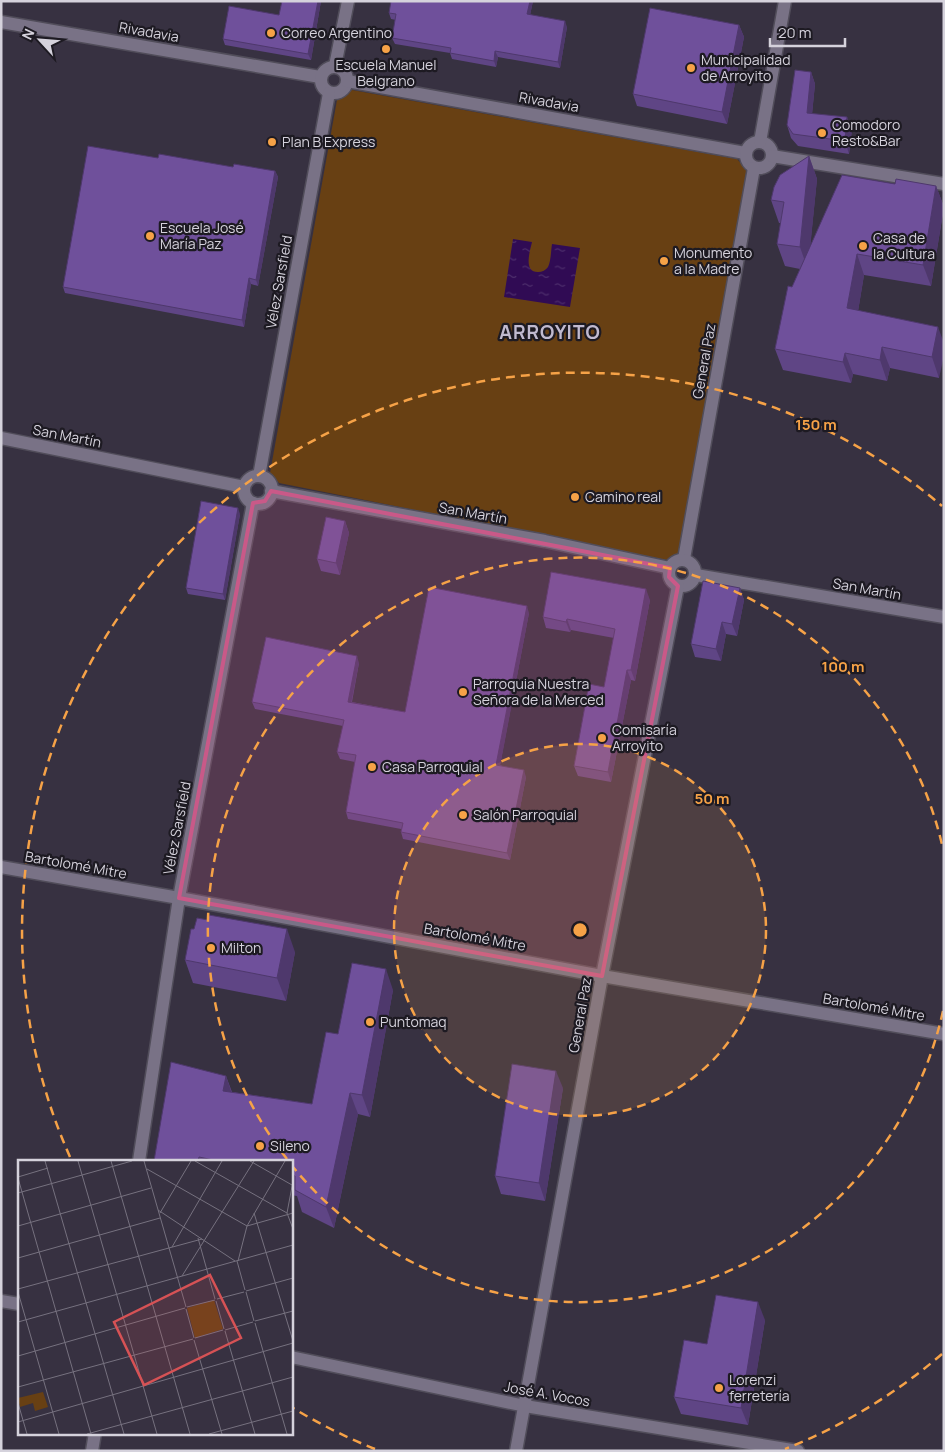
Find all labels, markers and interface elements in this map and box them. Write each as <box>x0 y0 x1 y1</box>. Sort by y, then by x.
north arrow <box>15 15 65 65</box>
scale bar <box>770 15 845 47</box>
street label: Rivadavia <box>118 17 181 46</box>
text: 20 m <box>778 22 811 43</box>
place label: Correo Argentino <box>281 23 392 42</box>
text: N <box>17 25 39 43</box>
marker: Correo Argentino <box>265 27 277 39</box>
marker: Escuela Manuel Belgrano <box>380 43 392 55</box>
place label: Municipalidad de Arroyito <box>701 50 790 85</box>
place label: Escuela Manuel Belgrano <box>335 55 437 90</box>
marker: Municipalidad de Arroyito <box>685 62 697 74</box>
street label: Rivadavia <box>518 87 581 116</box>
place label: Comodoro Resto&Bar <box>832 115 901 150</box>
marker: Comodoro Resto&Bar <box>816 127 828 139</box>
place label: Plan B Express <box>282 132 375 151</box>
marker: Plan B Express <box>266 136 278 148</box>
place label: Escuela José María Paz <box>160 218 244 253</box>
place label: Casa de la Cultura <box>873 228 935 263</box>
marker: Escuela José María Paz <box>144 230 156 242</box>
street label: Vélez Sarsfield <box>261 234 296 330</box>
marker: Casa de la Cultura <box>857 240 869 252</box>
place label: Monumento a la Madre <box>674 243 752 278</box>
marker: Monumento a la Madre <box>658 255 670 267</box>
district label: ARROYITO <box>499 319 601 345</box>
street label: General Paz <box>688 322 719 400</box>
text: 150 m <box>795 414 837 435</box>
street label: San Martín <box>31 420 103 451</box>
place label: Camino real <box>585 487 661 506</box>
marker: Camino real <box>569 491 581 503</box>
street label: San Martín <box>437 497 509 528</box>
street label: San Martín <box>831 573 903 604</box>
text: 100 m <box>822 656 864 677</box>
place label: Parroquia Nuestra Señora de la Merced <box>473 674 604 709</box>
marker: Parroquia Nuestra Señora de la Merced <box>457 686 469 698</box>
place label: Comisaría Arroyito <box>612 720 677 755</box>
marker: Comisaría Arroyito <box>596 732 608 744</box>
place label: Casa Parroquial <box>382 757 483 776</box>
marker: Casa Parroquial <box>366 761 378 773</box>
street label: Vélez Sarsfield <box>158 780 195 876</box>
text: 50 m <box>694 788 730 809</box>
place label: Salón Parroquial <box>473 805 577 824</box>
marker: Salón Parroquial <box>457 809 469 821</box>
street label: Bartolomé Mitre <box>24 846 129 883</box>
street label: Bartolomé Mitre <box>423 918 528 955</box>
centre of rings <box>571 921 589 939</box>
place label: Milton <box>221 938 261 957</box>
marker: Milton <box>205 942 217 954</box>
street label: General Paz <box>564 976 595 1054</box>
street label: Bartolomé Mitre <box>822 988 927 1025</box>
place label: Puntomaq <box>380 1012 447 1031</box>
marker: Puntomaq <box>364 1016 376 1028</box>
place label: Sileno <box>270 1136 310 1155</box>
marker: Sileno <box>254 1140 266 1152</box>
inset map <box>18 1160 292 1434</box>
place label: Lorenzi ferretería <box>729 1370 790 1405</box>
street label: José A. Vocos <box>502 1377 592 1410</box>
marker: Lorenzi ferretería <box>713 1382 725 1394</box>

